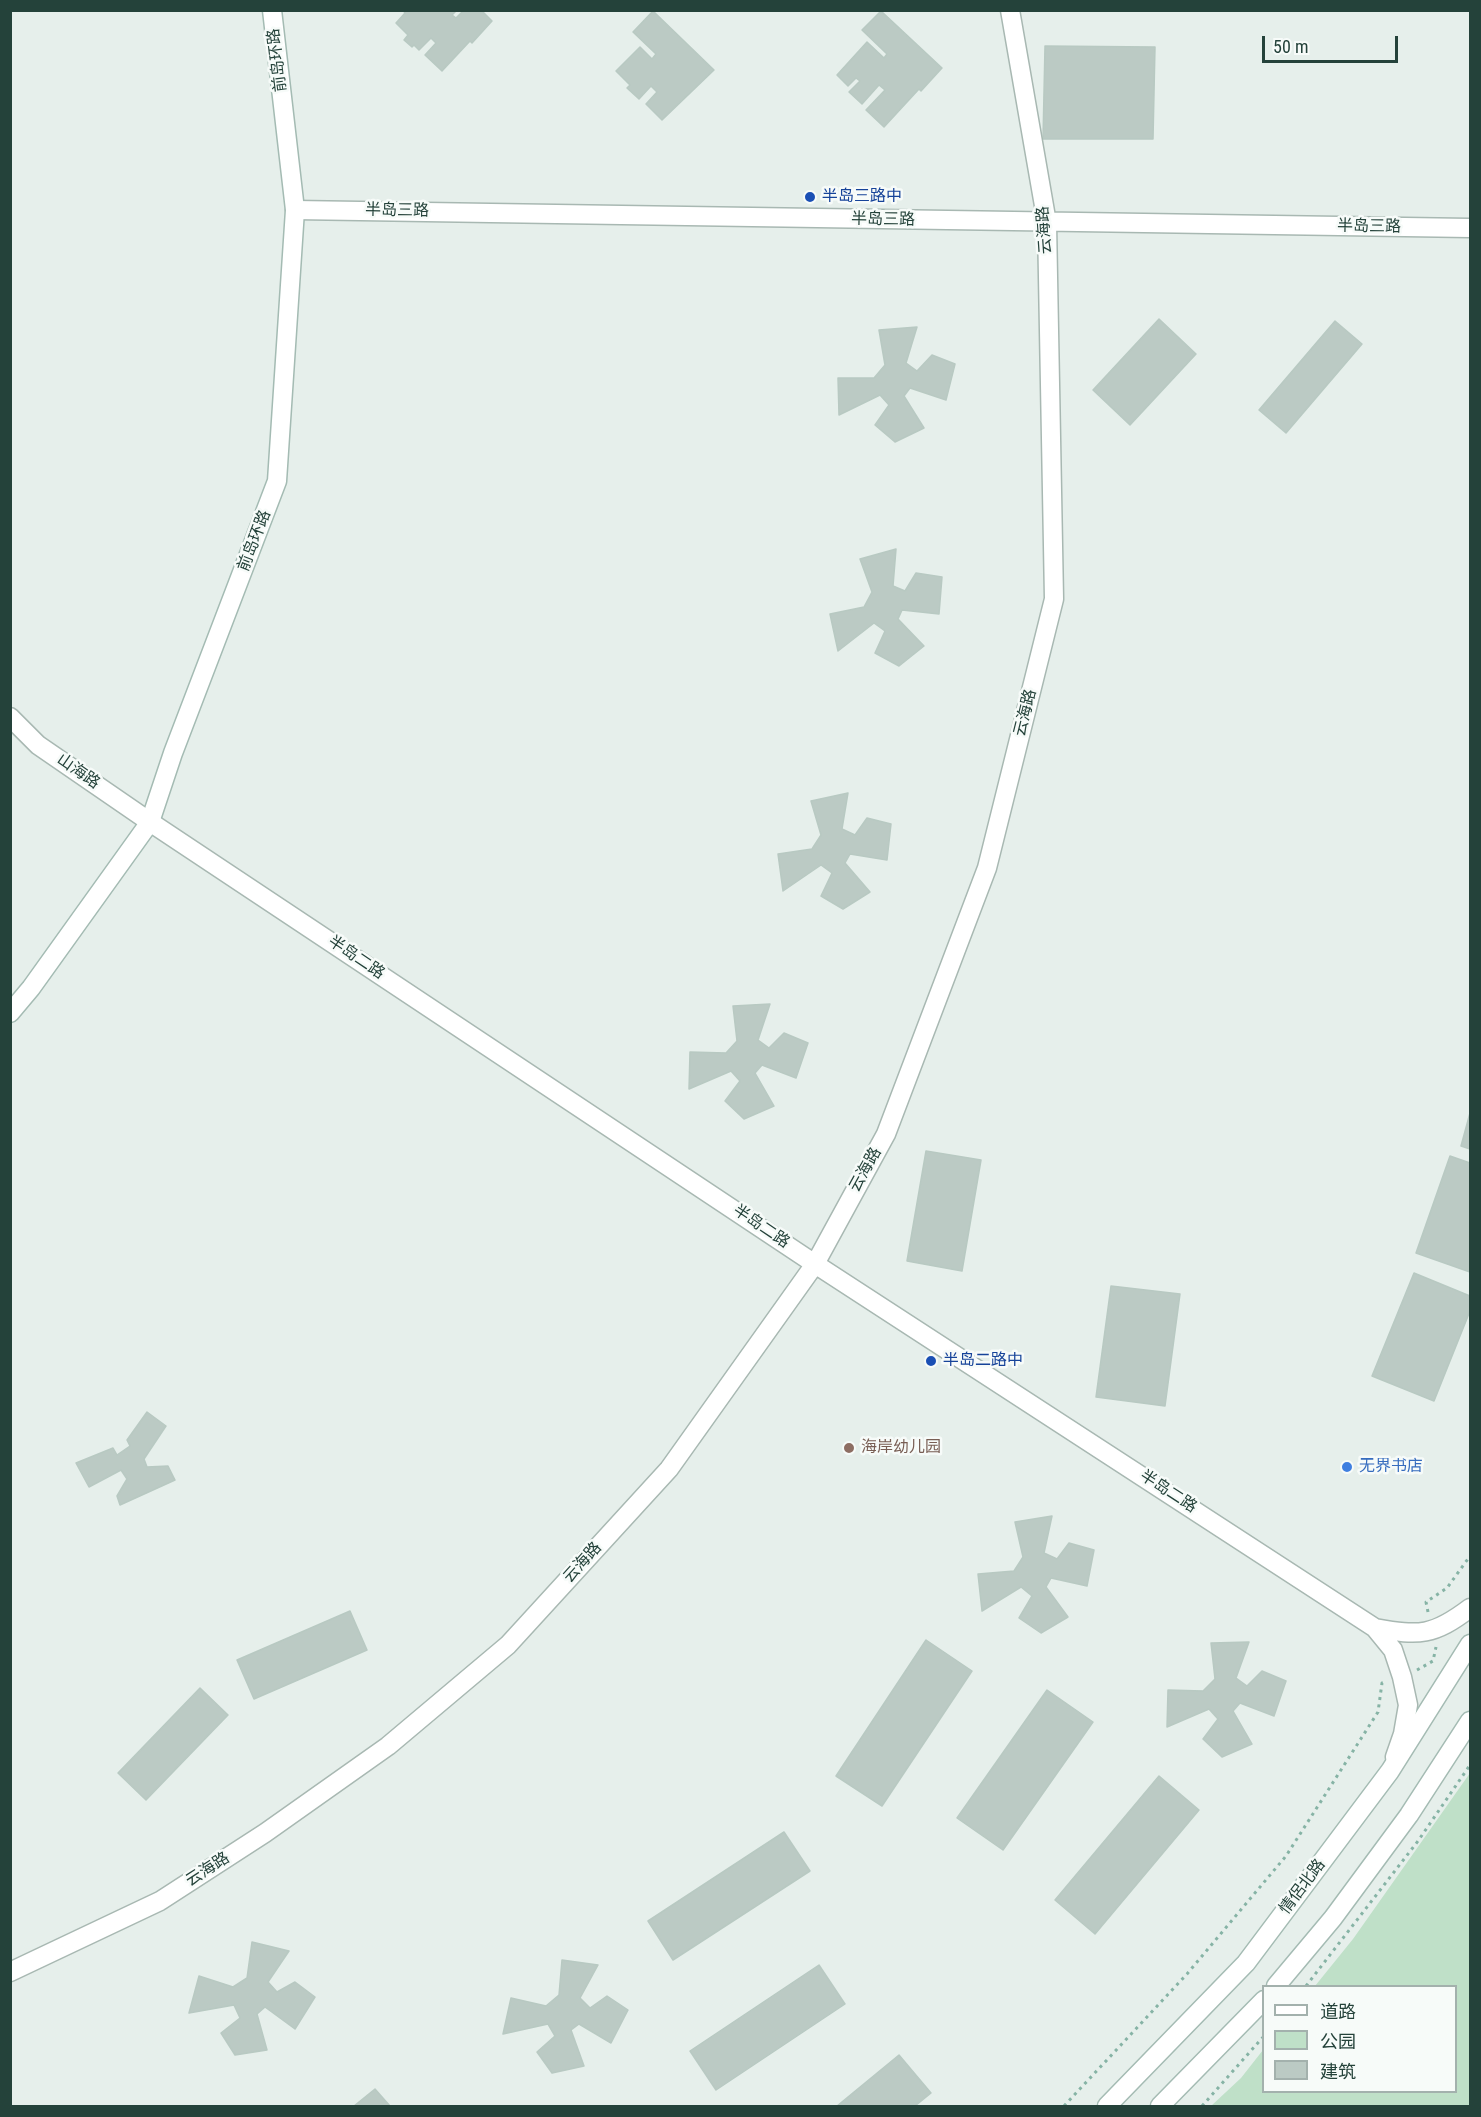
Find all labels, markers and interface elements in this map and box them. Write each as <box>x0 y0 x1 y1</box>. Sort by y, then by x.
scale bar <box>1265 24 1402 62</box>
street label: 前岛环路 <box>265 27 291 93</box>
text: 50 m <box>1273 36 1308 57</box>
place label: 半岛三路中 <box>822 187 902 207</box>
marker: 半岛三路中 <box>803 190 817 204</box>
street label: 半岛三路 <box>365 201 429 221</box>
street label: 云海路 <box>1034 205 1056 255</box>
street label: 半岛三路 <box>851 210 915 230</box>
street label: 半岛三路 <box>1337 217 1401 237</box>
street label: 前岛环路 <box>235 508 275 574</box>
street label: 云海路 <box>1011 687 1041 739</box>
street label: 山海路 <box>53 750 103 794</box>
street label: 半岛二路 <box>324 932 388 984</box>
street label: 云海路 <box>846 1144 886 1196</box>
street label: 半岛二路 <box>729 1201 793 1253</box>
place label: 半岛二路中 <box>943 1351 1023 1371</box>
marker: 半岛二路中 <box>924 1354 938 1368</box>
place label: 海岸幼儿园 <box>861 1438 941 1458</box>
marker: 海岸幼儿园 <box>842 1441 856 1455</box>
place label: 无界书店 <box>1359 1457 1423 1477</box>
marker: 无界书店 <box>1340 1460 1354 1474</box>
street label: 半岛二路 <box>1136 1467 1200 1517</box>
street label: 云海路 <box>560 1539 606 1587</box>
street label: 云海路 <box>183 1849 233 1891</box>
street label: 情侶北路 <box>1276 1856 1330 1918</box>
legend <box>1262 1985 1457 2093</box>
text: 道路 <box>1320 2001 1356 2022</box>
text: 公园 <box>1320 2031 1356 2052</box>
text: 建筑 <box>1320 2061 1356 2082</box>

